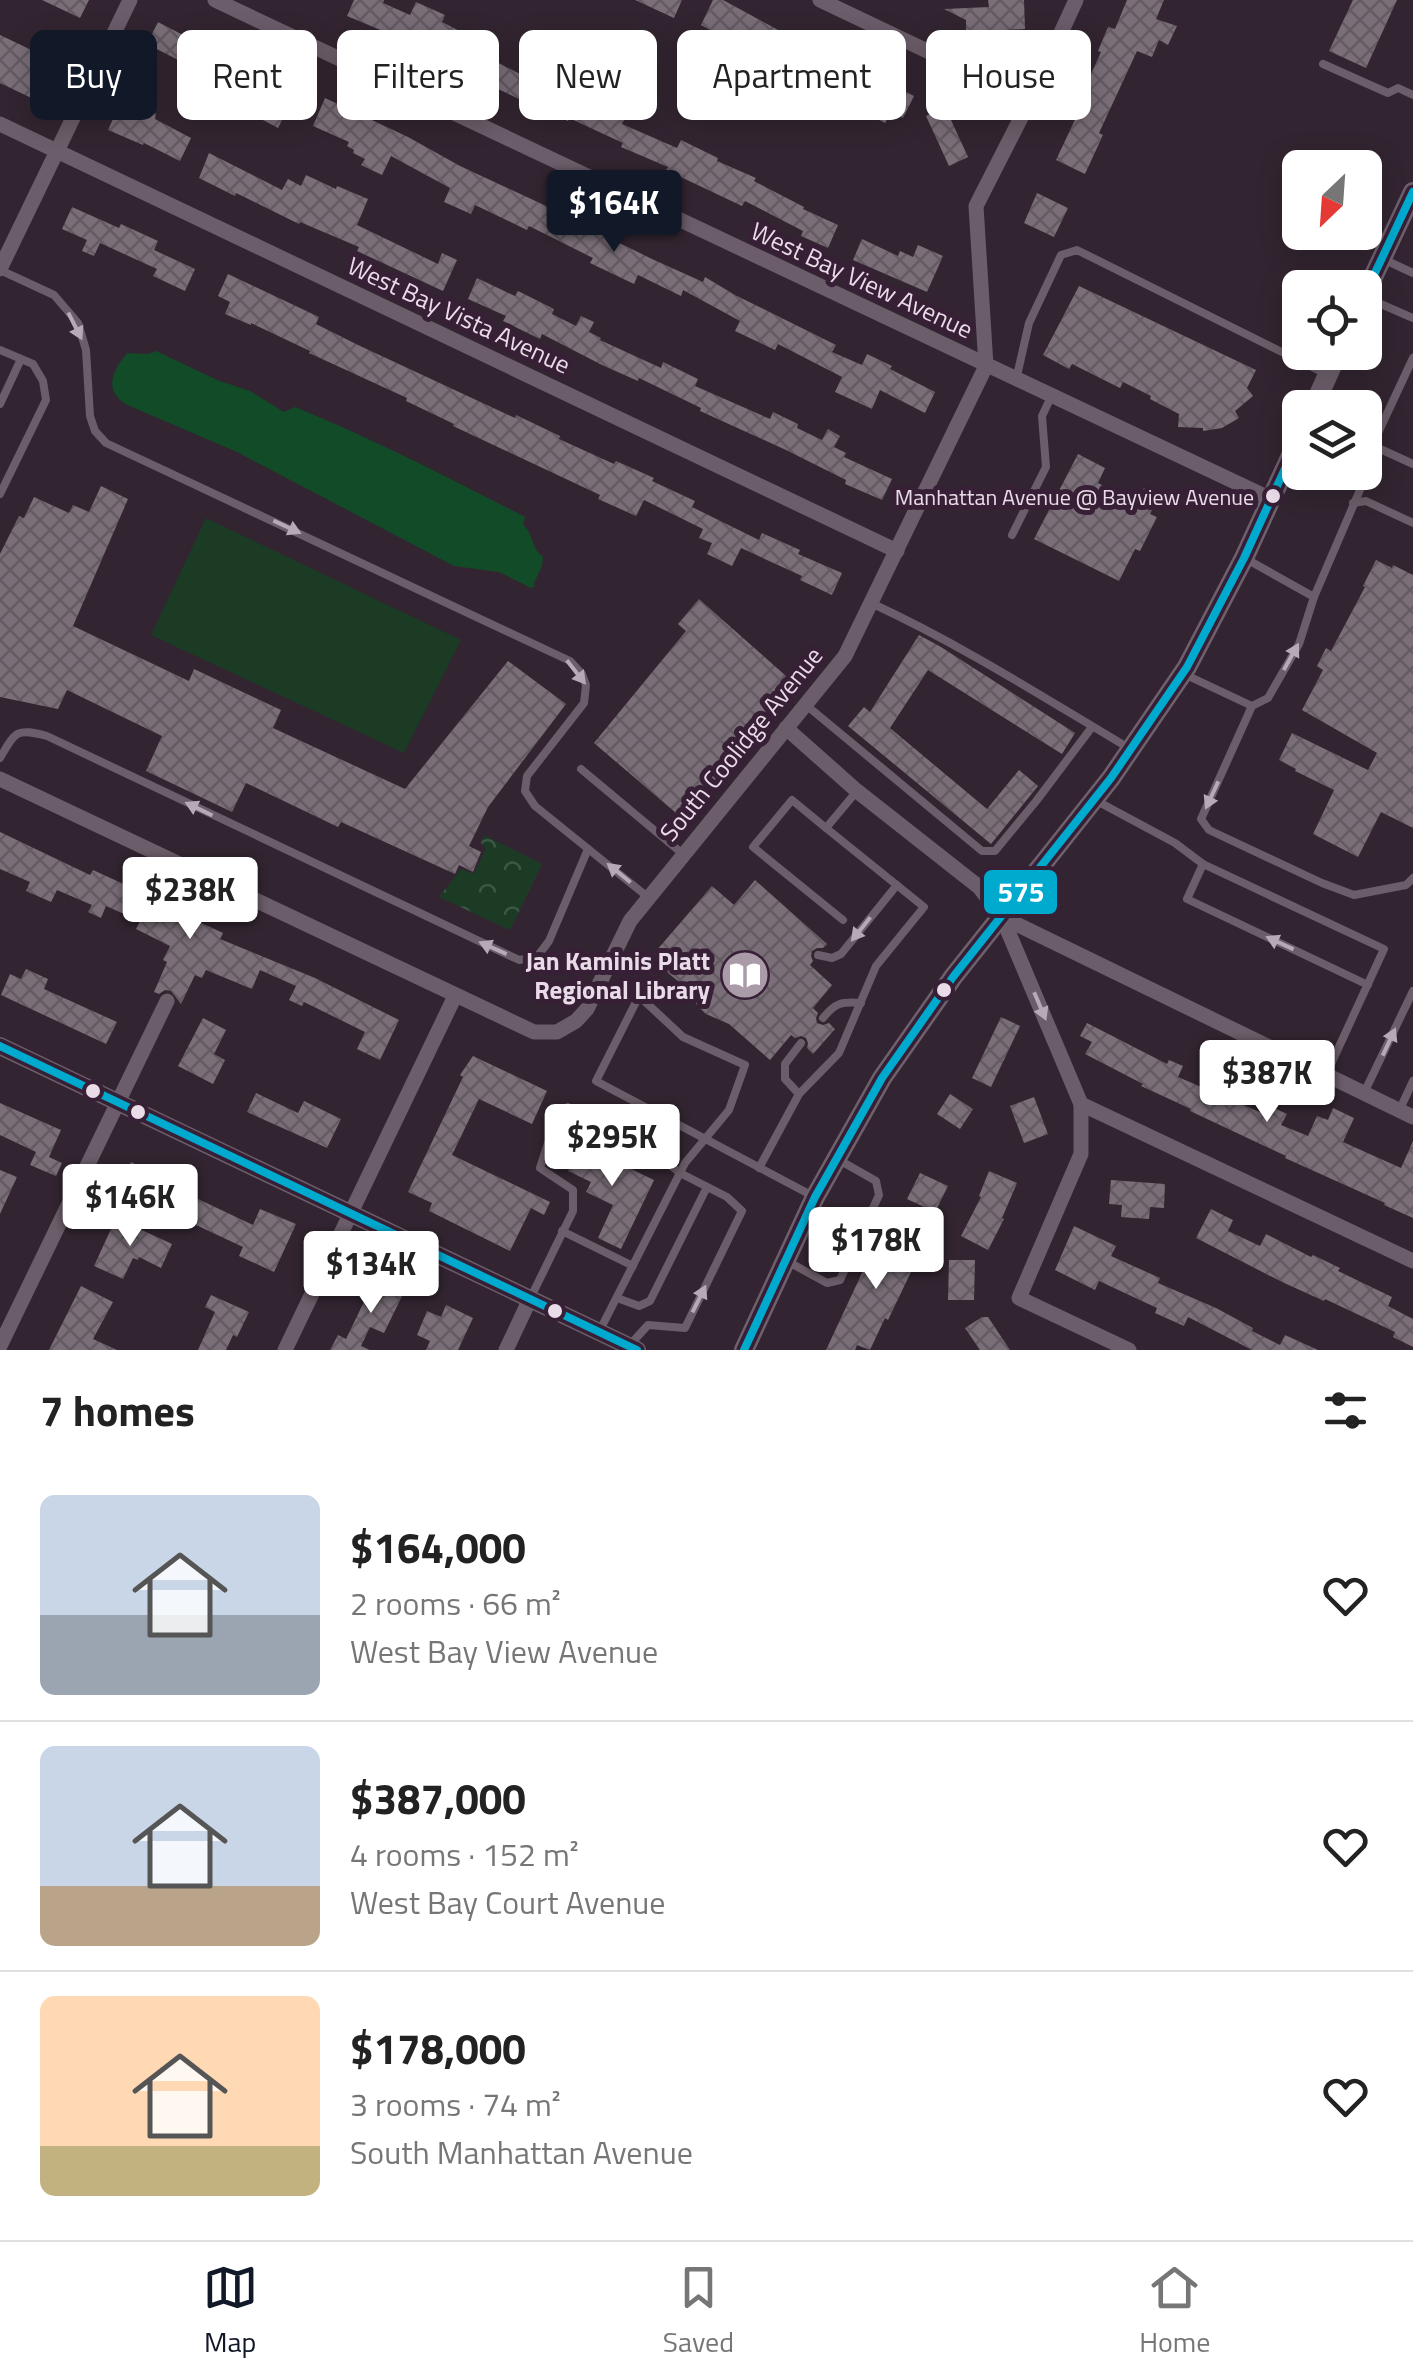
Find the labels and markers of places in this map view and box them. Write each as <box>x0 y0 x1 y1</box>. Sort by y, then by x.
pin: $164K <box>544 170 684 255</box>
place label: Manhattan Avenue @ Bayview Avenue <box>895 480 1254 514</box>
marker: Manhattan Avenue @ Bayview Avenue <box>1263 486 1283 506</box>
pin: $238K <box>120 857 260 942</box>
place label: Jan Kaminis Platt Regional Library <box>525 942 710 1009</box>
library icon: Jan Kaminis Platt Regional Library <box>719 949 771 1001</box>
unlabelled marker <box>934 980 954 1000</box>
pin: $387K <box>1197 1040 1337 1125</box>
unlabelled marker <box>83 1081 103 1101</box>
unlabelled marker <box>128 1102 148 1122</box>
pin: $295K <box>542 1104 682 1189</box>
pin: $146K <box>60 1164 200 1249</box>
pin: $178K <box>806 1207 946 1292</box>
pin: $134K <box>301 1231 441 1316</box>
unlabelled marker <box>545 1301 565 1321</box>

